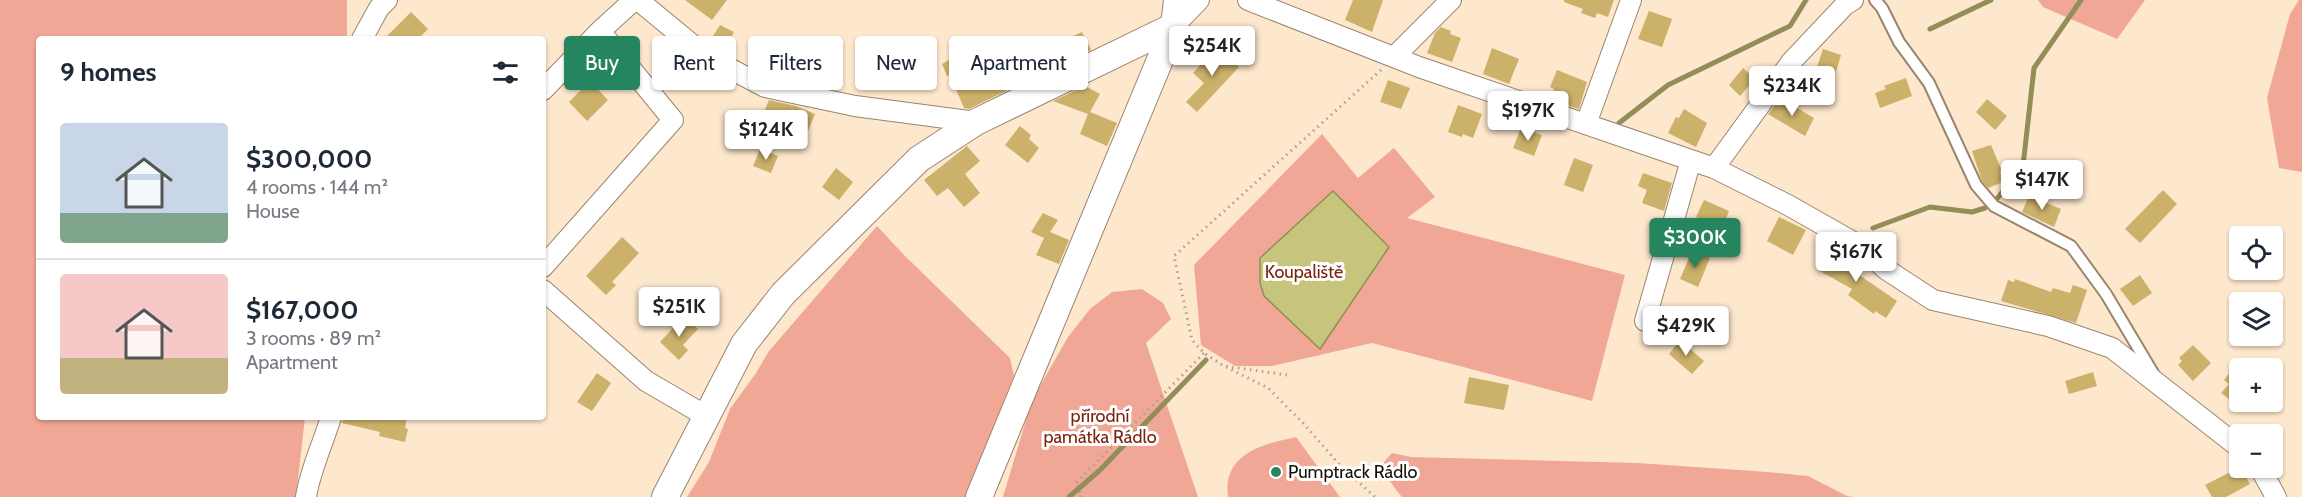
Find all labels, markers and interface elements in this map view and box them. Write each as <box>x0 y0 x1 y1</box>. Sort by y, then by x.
pin: $254K <box>1170 26 1254 77</box>
text: $254K <box>1183 33 1241 57</box>
chip: Buy <box>564 36 640 90</box>
chip: Rent <box>652 36 736 90</box>
chip: Filters <box>748 36 843 90</box>
chip: New <box>855 36 937 90</box>
chip: Apartment <box>949 36 1088 90</box>
text: 9 homes <box>60 56 157 88</box>
icon: filters <box>489 56 522 89</box>
pin: $234K <box>1750 66 1834 117</box>
text: $234K <box>1763 73 1821 97</box>
pin: $197K <box>1486 91 1570 142</box>
text: $197K <box>1502 98 1554 122</box>
pin: $124K <box>724 110 808 161</box>
text: $124K <box>739 117 793 141</box>
text: $300,000 <box>246 143 372 175</box>
icon: home <box>108 147 180 219</box>
pin: $147K <box>2000 160 2084 211</box>
text: $147K <box>2015 167 2069 191</box>
text: 4 rooms · 144 m² <box>246 175 388 199</box>
text: House <box>246 199 300 223</box>
pin: $300K <box>1653 218 1737 269</box>
text: $300K <box>1663 225 1727 249</box>
map controls <box>2229 226 2283 478</box>
button: locate <box>2229 226 2283 280</box>
pin: $167K <box>1814 232 1898 283</box>
text: $167K <box>1830 239 1882 263</box>
park label: Koupaliště <box>1265 261 1343 283</box>
pin: $251K <box>637 287 721 338</box>
button: layers <box>2229 292 2283 346</box>
text: $167,000 <box>246 294 359 326</box>
text: $251K <box>653 294 705 318</box>
icon: home <box>108 298 180 370</box>
pin: $429K <box>1644 306 1728 357</box>
text: $429K <box>1657 313 1715 337</box>
text: 3 rooms · 89 m² <box>246 326 381 350</box>
text: Apartment <box>246 350 338 374</box>
button: + <box>2229 358 2283 412</box>
park label: přírodní památka Rádlo <box>1043 405 1157 448</box>
button: − <box>2229 424 2283 478</box>
place label: Pumptrack Rádlo <box>1288 461 1417 483</box>
marker: Pumptrack Rádlo <box>1269 465 1283 479</box>

